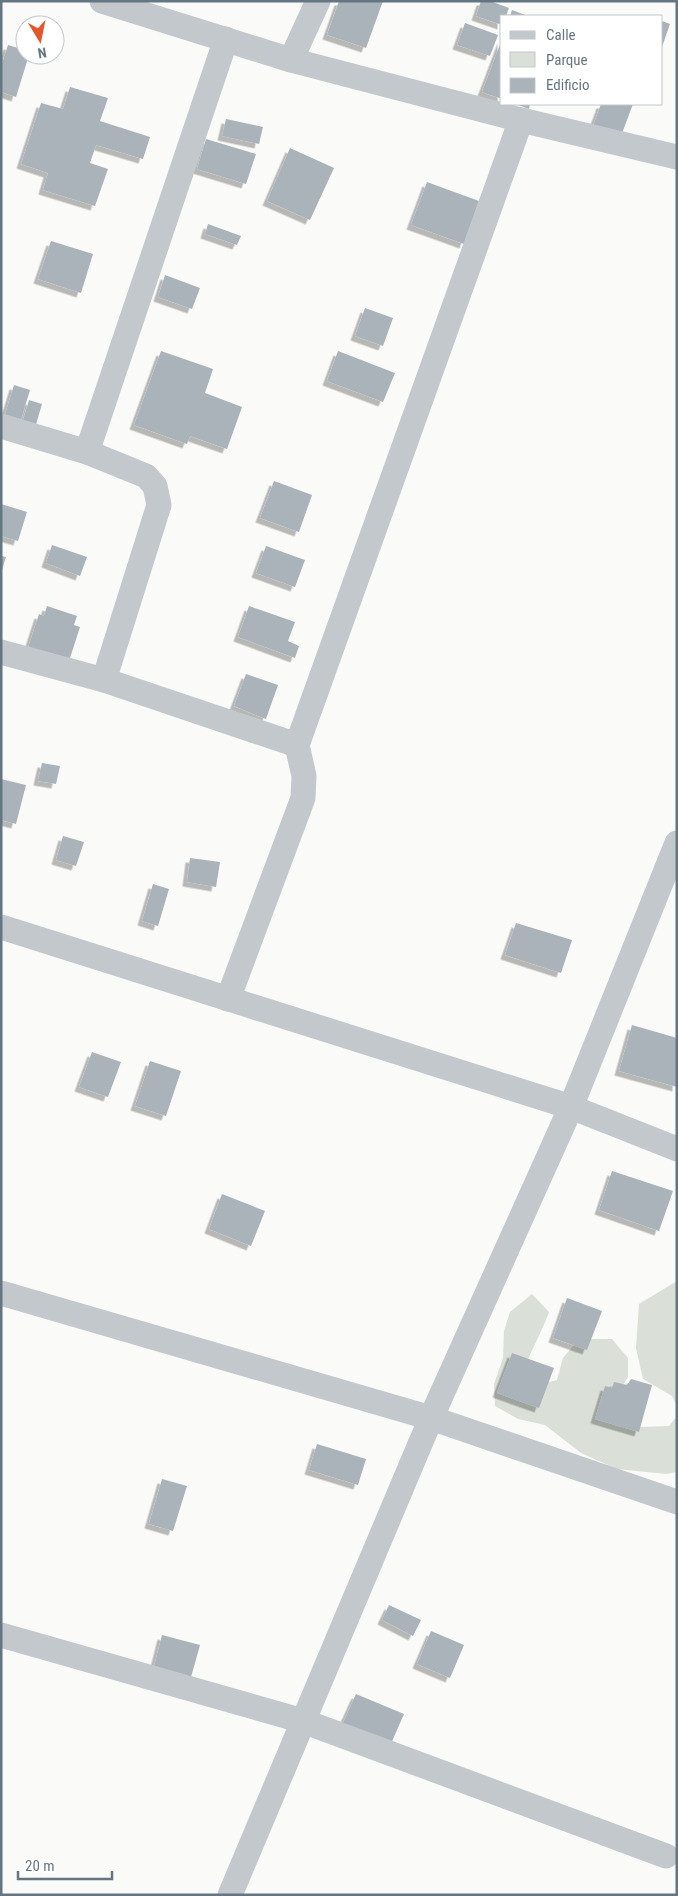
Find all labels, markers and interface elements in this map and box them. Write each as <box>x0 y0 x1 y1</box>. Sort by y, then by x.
north arrow <box>15 15 65 65</box>
legend <box>500 15 663 105</box>
text: Calle <box>546 26 576 44</box>
text: N <box>37 44 48 61</box>
text: Parque <box>546 51 588 69</box>
text: Edificio <box>546 76 589 94</box>
scale bar <box>18 1848 111 1880</box>
text: 20 m <box>25 1857 55 1875</box>

